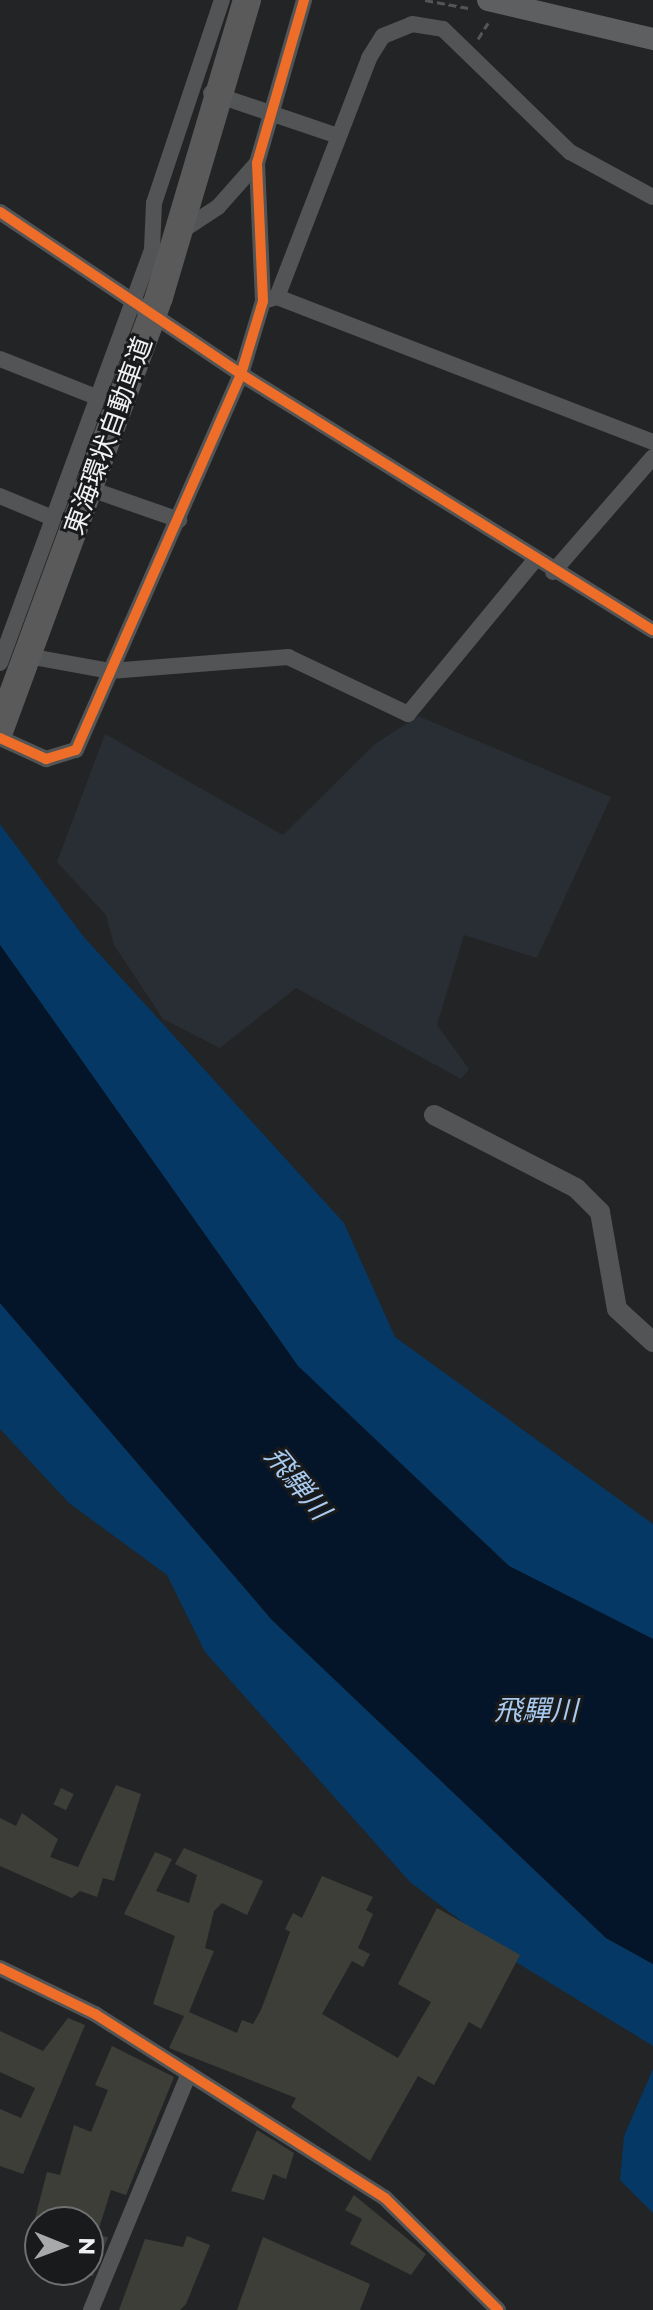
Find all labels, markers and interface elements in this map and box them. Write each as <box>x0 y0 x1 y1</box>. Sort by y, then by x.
street label: 東海環状自動車道 <box>59 333 159 539</box>
water label: 飛騨川 <box>259 1440 337 1526</box>
water label: 飛驒川 <box>494 1693 578 1727</box>
north arrow <box>24 2206 104 2286</box>
text: N <box>73 2237 100 2256</box>

